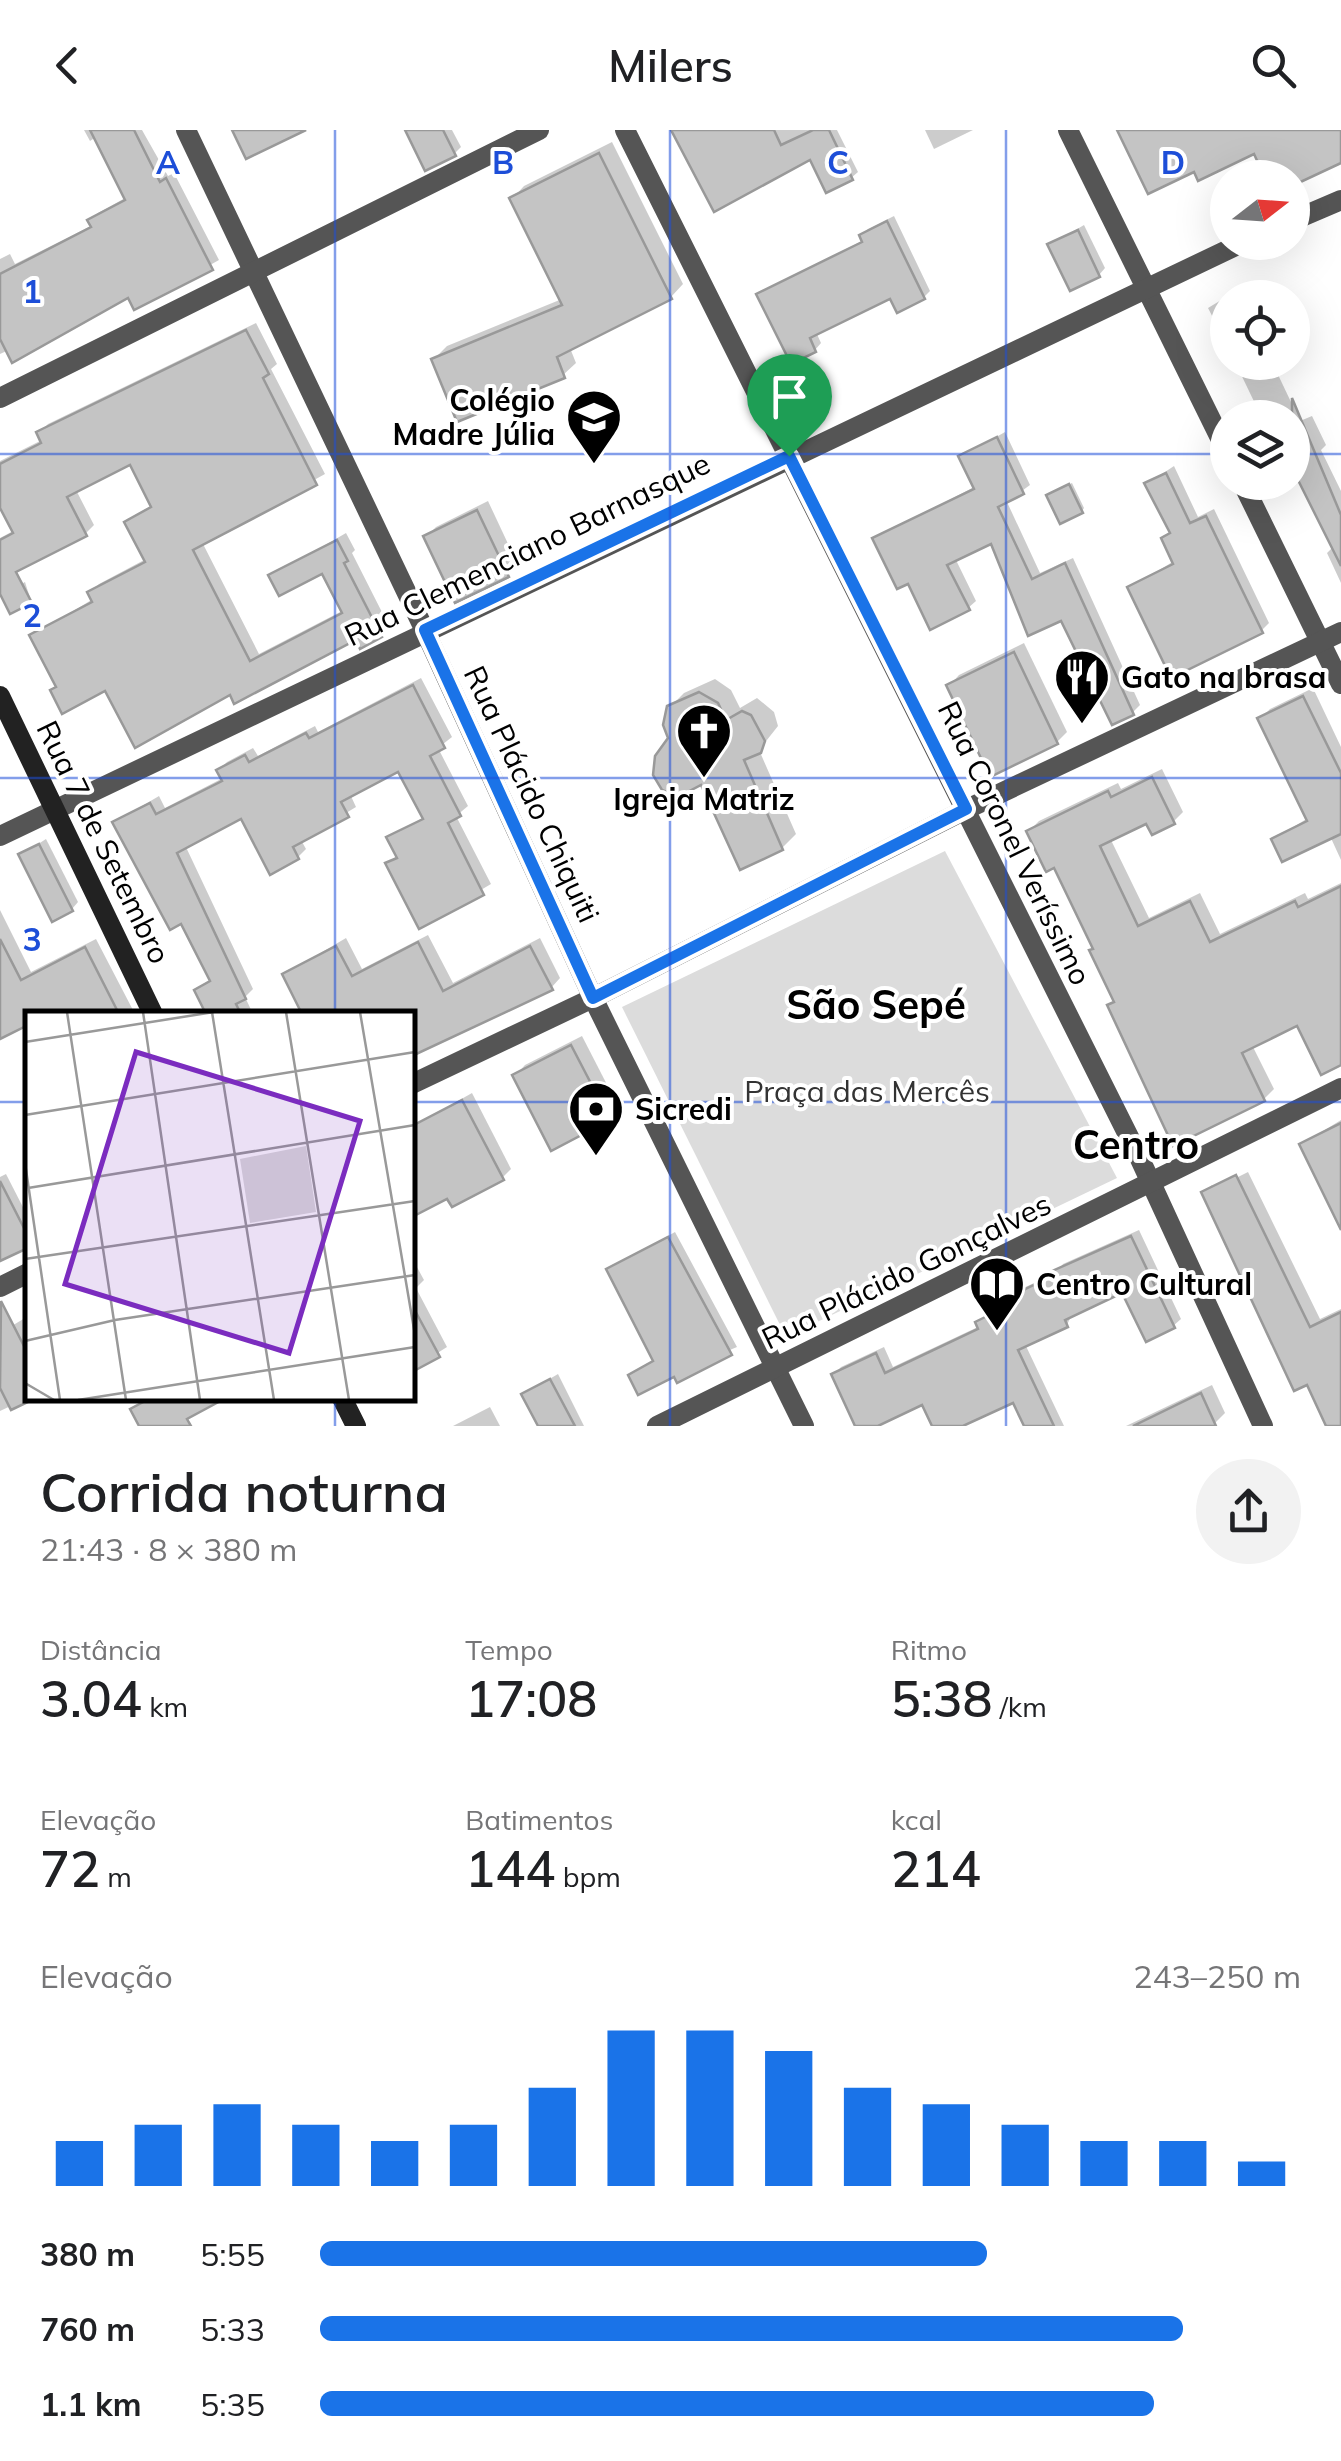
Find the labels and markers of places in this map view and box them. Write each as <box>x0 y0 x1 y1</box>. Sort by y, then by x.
pin <box>747 354 832 457</box>
place label: Colégio Madre Júlia <box>392 381 555 453</box>
school or university icon: Colégio Madre Júlia <box>564 387 624 466</box>
restaurant icon: Gato na brasa <box>1052 647 1112 726</box>
place label: Gato na brasa <box>1121 658 1326 696</box>
church icon: Igreja Matriz <box>674 701 734 780</box>
place label: Igreja Matriz <box>613 780 795 818</box>
bank icon: Sicredi <box>566 1079 626 1158</box>
place label: Sicredi <box>635 1090 732 1128</box>
library icon: Centro Cultural <box>967 1254 1027 1333</box>
place label: Centro Cultural <box>1036 1265 1252 1303</box>

